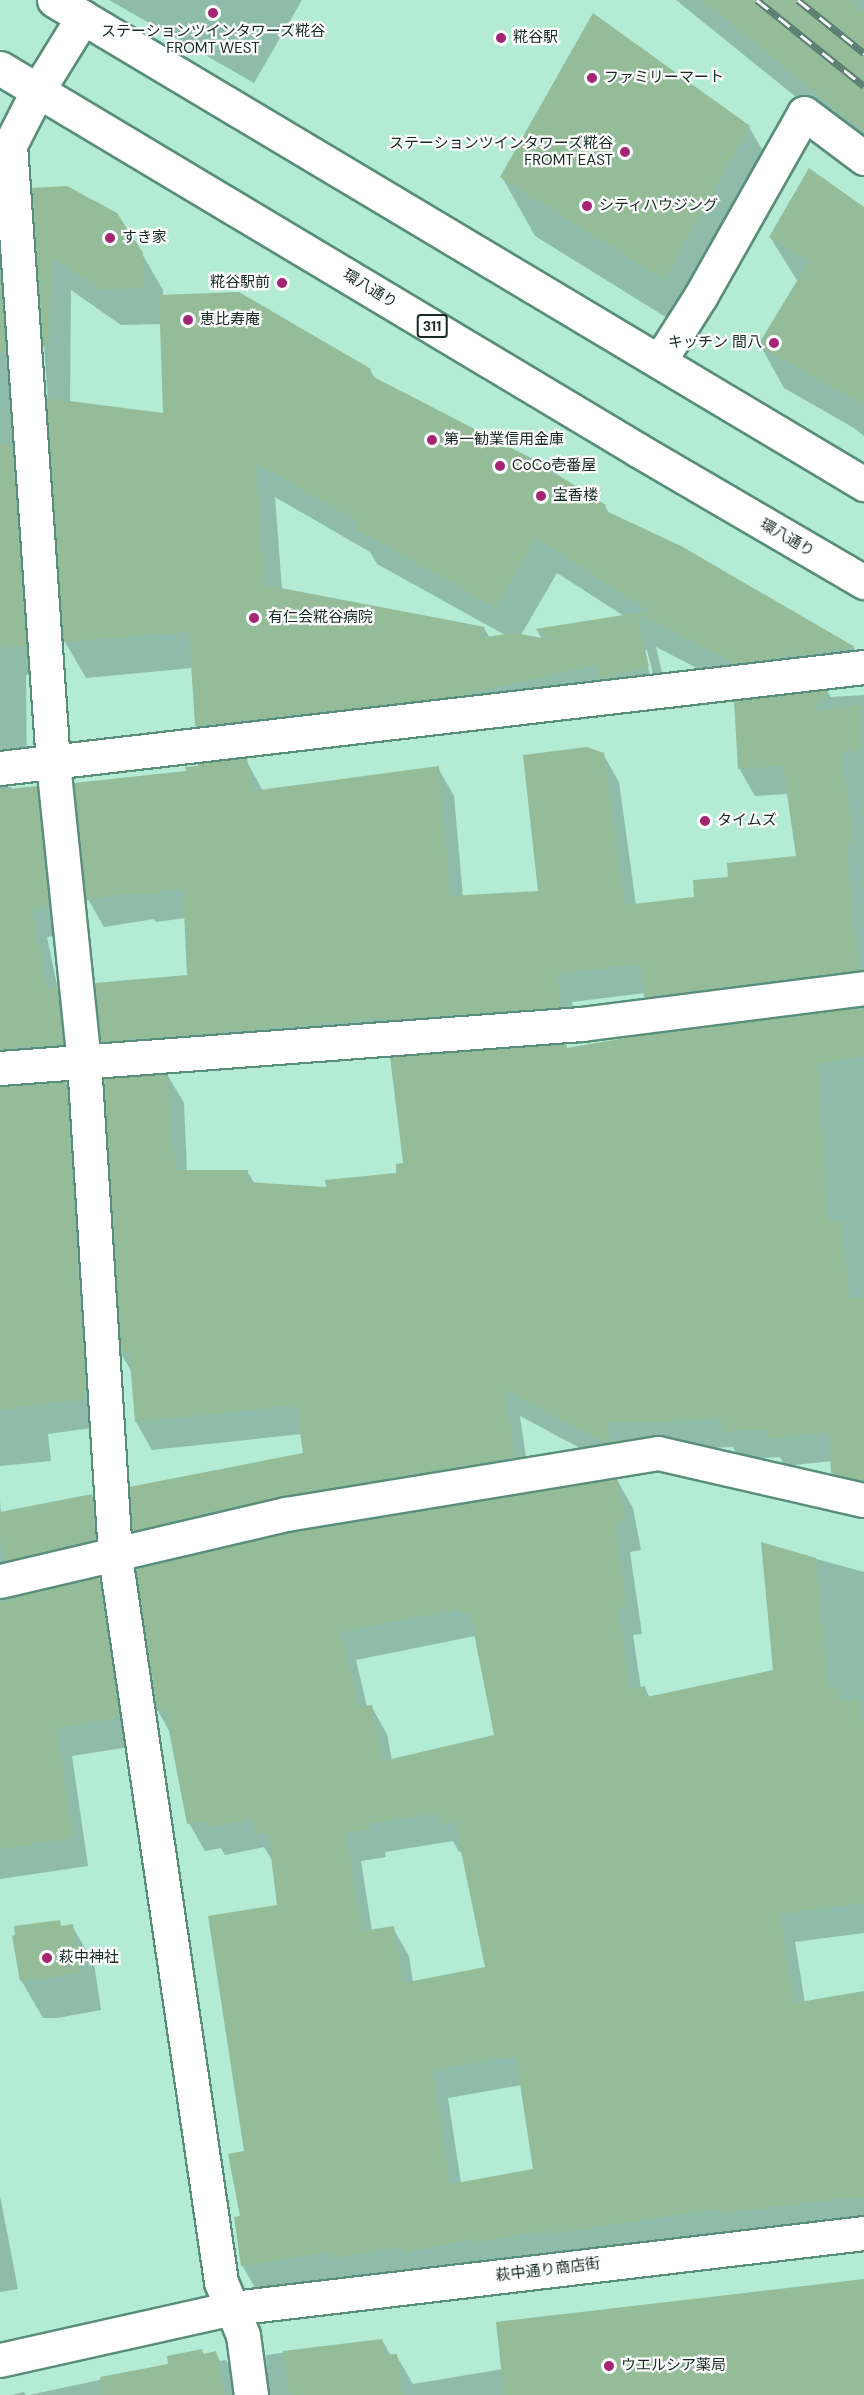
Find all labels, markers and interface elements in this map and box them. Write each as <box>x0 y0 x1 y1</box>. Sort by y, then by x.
marker: ステーションツインタワーズ糀谷 FROMT WEST <box>206 6 220 20</box>
place label: ステーションツインタワーズ糀谷 FROMT WEST <box>101 22 325 57</box>
place label: 糀谷駅 <box>513 29 558 47</box>
marker: 糀谷駅 <box>494 31 508 45</box>
place label: ファミリーマート <box>604 69 724 87</box>
marker: ファミリーマート <box>585 71 599 85</box>
place label: ステーションツインタワーズ糀谷 FROMT EAST <box>388 134 613 169</box>
marker: ステーションツインタワーズ糀谷 FROMT EAST <box>618 145 632 159</box>
place label: シティハウジング <box>599 197 719 215</box>
marker: シティハウジング <box>580 199 594 213</box>
place label: すき家 <box>122 229 167 247</box>
marker: すき家 <box>103 231 117 245</box>
street label: 環八通り <box>340 266 400 312</box>
place label: 糀谷駅前 <box>210 274 270 292</box>
marker: 糀谷駅前 <box>275 276 289 290</box>
place label: 恵比寿庵 <box>200 311 260 329</box>
marker: 恵比寿庵 <box>181 313 195 327</box>
road number: 311 <box>416 315 448 337</box>
place label: キッチン 間八 <box>668 334 762 352</box>
marker: キッチン 間八 <box>767 336 781 350</box>
place label: 第一勧業信用金庫 <box>444 431 564 449</box>
marker: 第一勧業信用金庫 <box>425 433 439 447</box>
place label: CoCo壱番屋 <box>512 457 596 475</box>
marker: CoCo壱番屋 <box>493 459 507 473</box>
place label: 宝香楼 <box>553 487 598 505</box>
marker: 宝香楼 <box>534 489 548 503</box>
street label: 環八通り <box>757 515 817 561</box>
marker: 有仁会糀谷病院 <box>245 609 263 627</box>
place label: 有仁会糀谷病院 <box>268 609 373 627</box>
place label: タイムズ <box>717 812 777 830</box>
marker: タイムズ <box>698 814 712 828</box>
place label: 萩中神社 <box>59 1949 119 1967</box>
marker: 萩中神社 <box>40 1951 54 1965</box>
street label: 萩中通り商店街 <box>495 2255 601 2285</box>
place label: ウエルシア薬局 <box>621 2357 726 2375</box>
marker: ウエルシア薬局 <box>602 2359 616 2373</box>

